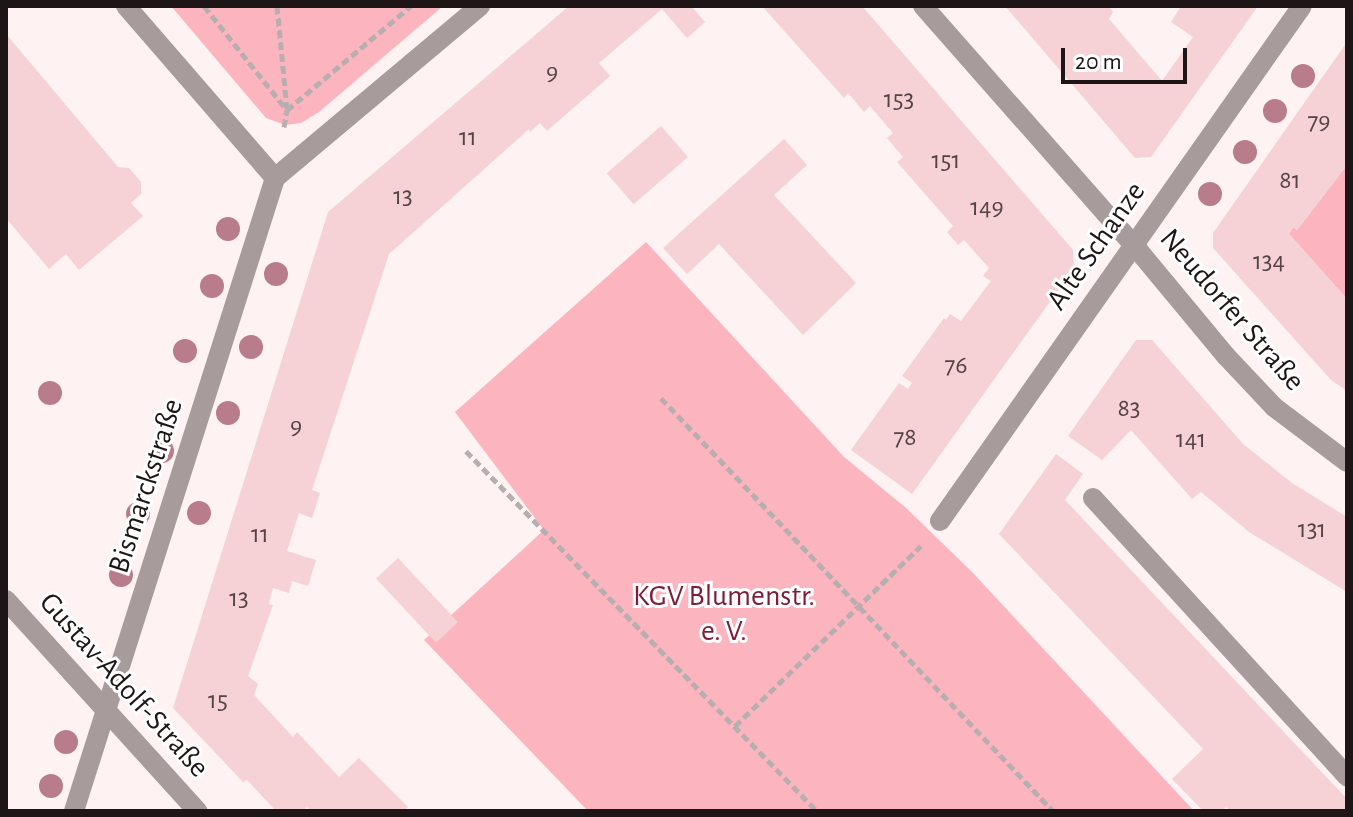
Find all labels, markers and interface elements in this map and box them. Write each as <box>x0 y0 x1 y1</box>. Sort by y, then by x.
scale bar <box>1065 32 1191 82</box>
text: 20 m <box>1075 50 1122 74</box>
house number: 9 <box>546 57 558 89</box>
house number: 153 <box>884 84 914 116</box>
house number: 79 <box>1307 106 1331 138</box>
house number: 11 <box>459 122 477 154</box>
house number: 151 <box>932 145 960 177</box>
house number: 81 <box>1279 165 1301 197</box>
street label: Alte Schanze <box>1039 175 1153 317</box>
house number: 13 <box>393 181 413 213</box>
house number: 149 <box>970 192 1004 224</box>
street label: Neudorfer Straße <box>1152 222 1312 398</box>
house number: 134 <box>1253 246 1285 278</box>
house number: 76 <box>944 350 968 382</box>
house number: 83 <box>1117 393 1141 425</box>
street label: Bismarckstraße <box>101 394 191 578</box>
house number: 9 <box>290 411 302 443</box>
house number: 78 <box>893 422 917 454</box>
house number: 141 <box>1176 424 1206 456</box>
house number: 131 <box>1298 514 1326 546</box>
house number: 11 <box>251 519 269 551</box>
park label: KGV Blumenstr. e. V. <box>633 578 815 648</box>
house number: 13 <box>229 583 249 615</box>
street label: Gustav-Adolf-Straße <box>31 585 217 785</box>
house number: 15 <box>208 685 228 717</box>

